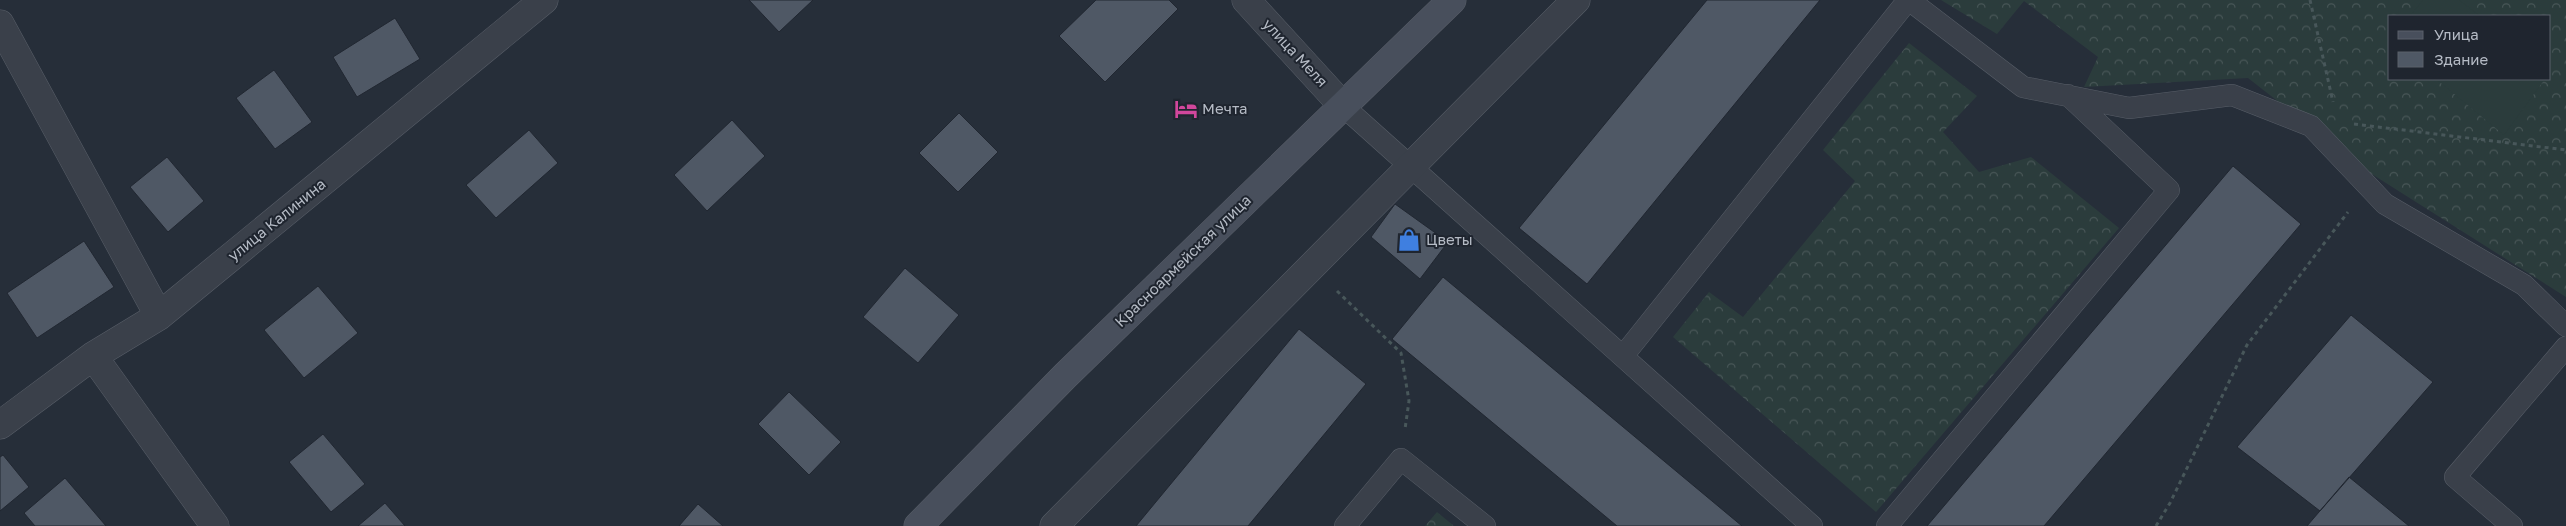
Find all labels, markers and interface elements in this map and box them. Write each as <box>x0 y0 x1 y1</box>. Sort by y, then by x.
street label: улица Меля <box>1260 15 1332 90</box>
legend <box>2388 15 2551 80</box>
text: Улица <box>2434 25 2479 43</box>
text: Здание <box>2434 50 2488 68</box>
hotel icon: Мечта <box>1173 96 1199 122</box>
place label: Мечта <box>1202 99 1247 117</box>
street label: улица Калинина <box>224 174 329 264</box>
street label: Красноармейская улица <box>1110 191 1254 330</box>
shop icon: Цветы <box>1396 227 1422 253</box>
place label: Цветы <box>1426 230 1473 248</box>

